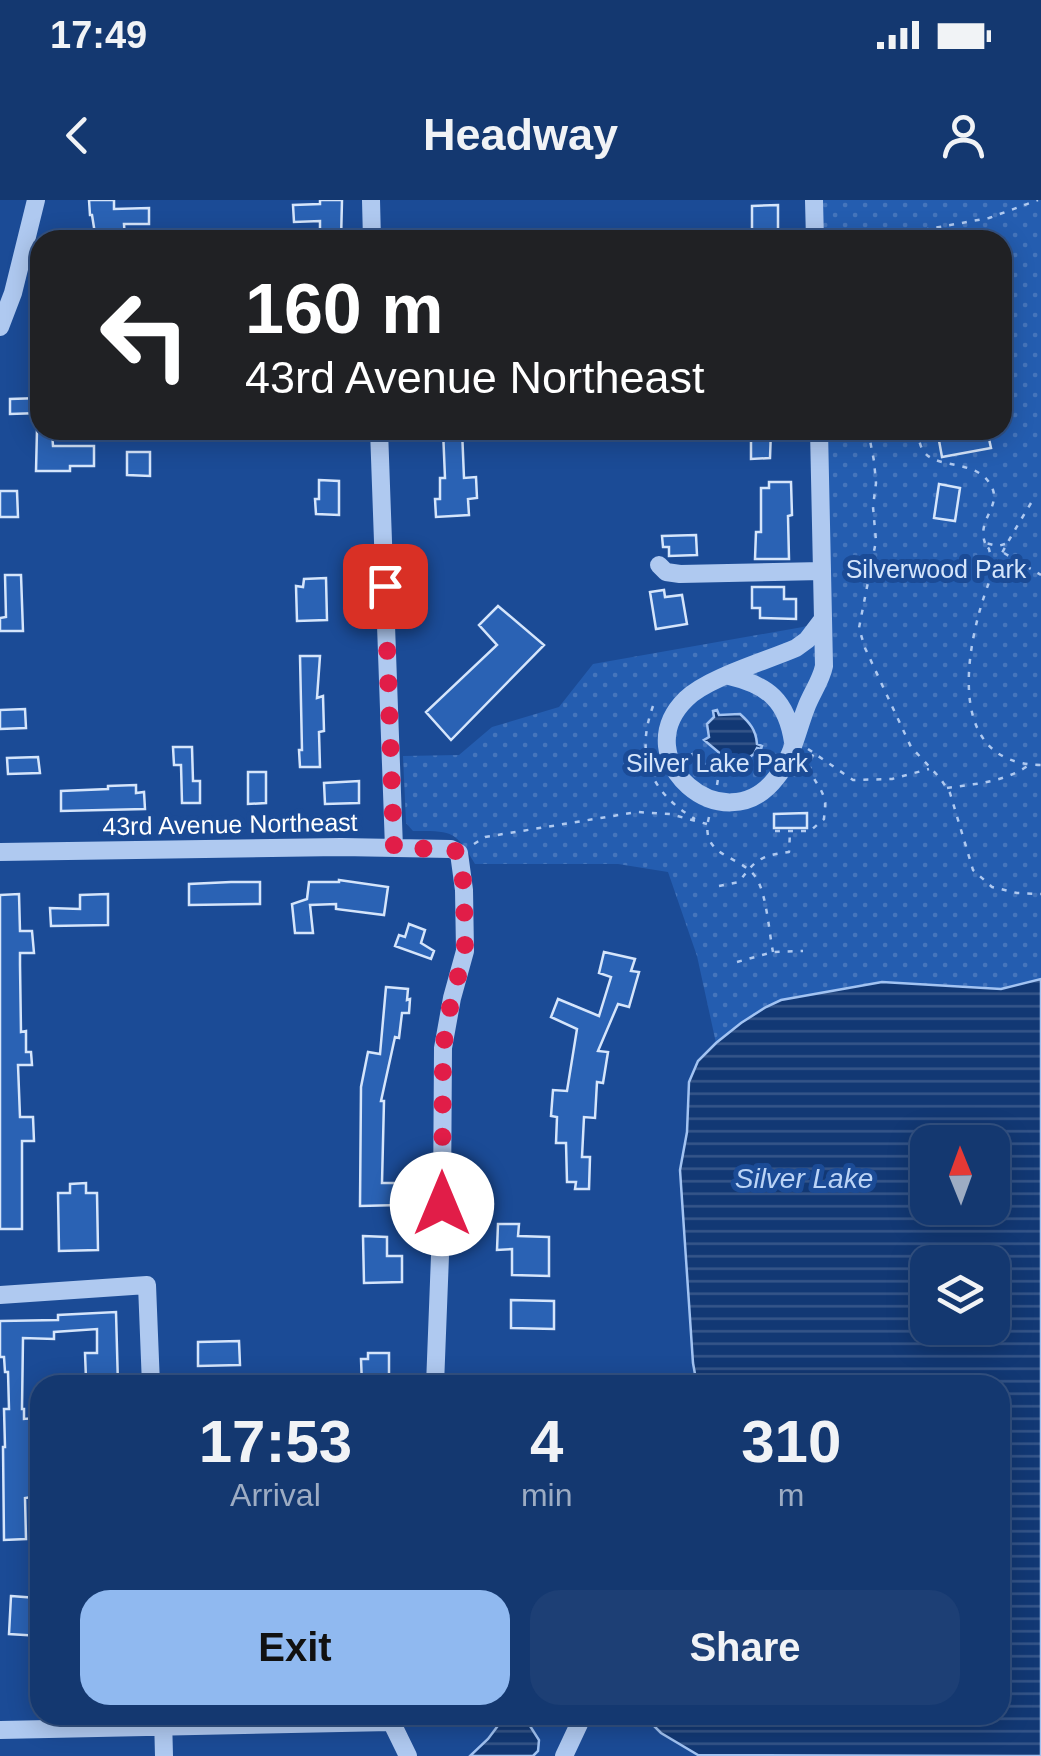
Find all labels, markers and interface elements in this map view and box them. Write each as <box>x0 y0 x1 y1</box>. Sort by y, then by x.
text: 17:49 <box>50 14 147 56</box>
icon: back <box>50 108 105 163</box>
icon: person <box>936 108 991 163</box>
text: Headway <box>423 109 618 160</box>
icon: left <box>80 270 210 400</box>
text: 160 m <box>245 270 443 348</box>
text: 43rd Avenue Northeast <box>245 352 705 403</box>
pin <box>343 544 428 629</box>
park label: Silverwood Park <box>846 555 1027 583</box>
icon: arrive <box>358 559 413 614</box>
park label: Silver Lake Park <box>626 749 809 777</box>
street label: 43rd Avenue Northeast <box>102 808 358 840</box>
north arrow <box>910 1125 1010 1225</box>
map controls <box>910 1125 1010 1345</box>
position arrow <box>390 1152 494 1256</box>
water label: Silver Lake <box>735 1163 873 1194</box>
button: layers <box>910 1245 1010 1345</box>
text: 17:53 <box>199 1408 352 1475</box>
text: 4 <box>530 1408 563 1475</box>
text: 310 <box>741 1408 841 1475</box>
text: Arrival <box>230 1477 321 1513</box>
text: min <box>521 1477 572 1513</box>
text: m <box>778 1477 805 1513</box>
button: Exit <box>80 1590 510 1705</box>
button: Share <box>530 1590 960 1705</box>

